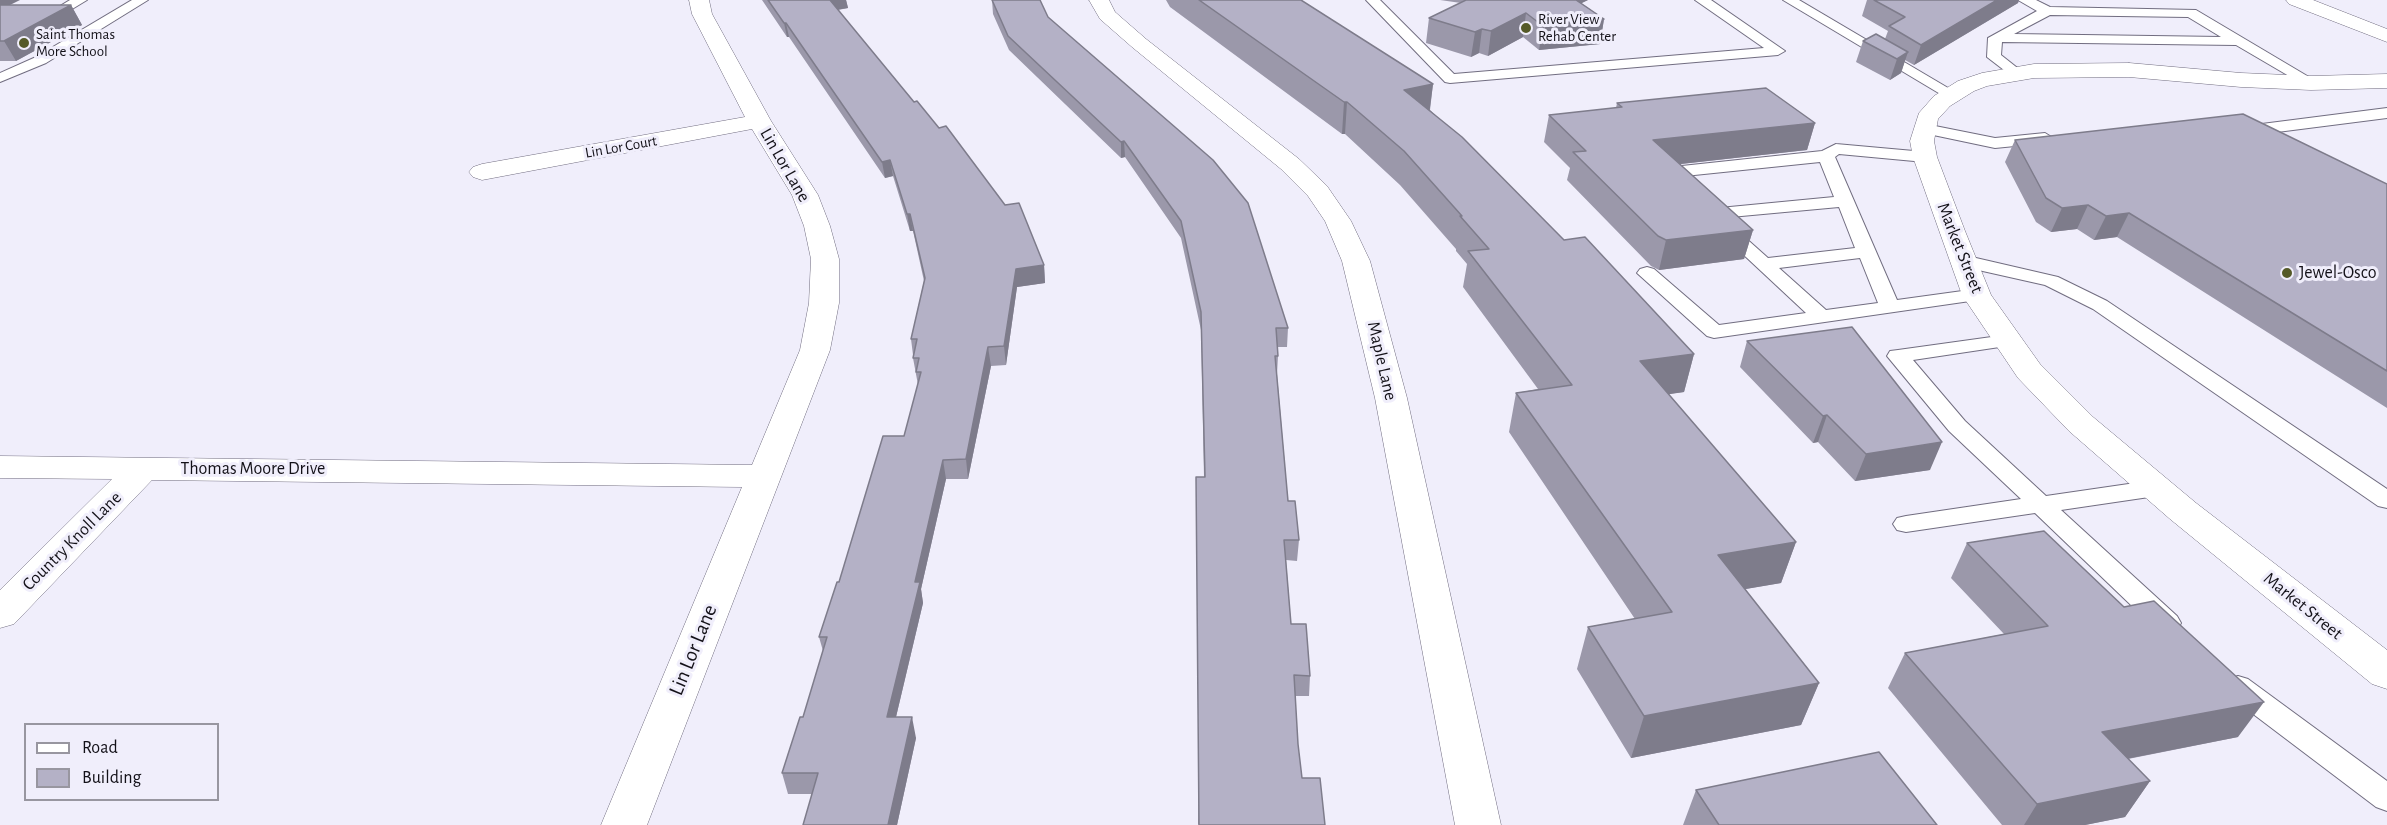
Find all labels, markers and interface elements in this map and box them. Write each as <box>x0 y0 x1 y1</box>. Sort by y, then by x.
place label: River View Rehab Center <box>1538 10 1616 45</box>
marker: River View Rehab Center <box>1519 21 1533 35</box>
place label: Saint Thomas More School <box>36 25 115 60</box>
marker: Saint Thomas More School <box>17 36 31 50</box>
street label: Lin Lor Lane <box>755 124 815 206</box>
street label: Lin Lor Court <box>584 132 658 162</box>
street label: Market Street <box>1932 200 1988 296</box>
place label: Jewel-Osco <box>2299 262 2377 284</box>
marker: Jewel-Osco <box>2280 266 2294 280</box>
street label: Maple Lane <box>1362 319 1402 403</box>
street label: Thomas Moore Drive <box>181 458 325 480</box>
street label: Country Knoll Lane <box>18 487 126 595</box>
street label: Market Street <box>2259 568 2347 644</box>
street label: Lin Lor Lane <box>663 601 723 699</box>
legend <box>24 723 219 801</box>
text: Road <box>82 739 118 757</box>
text: Building <box>82 769 141 787</box>

